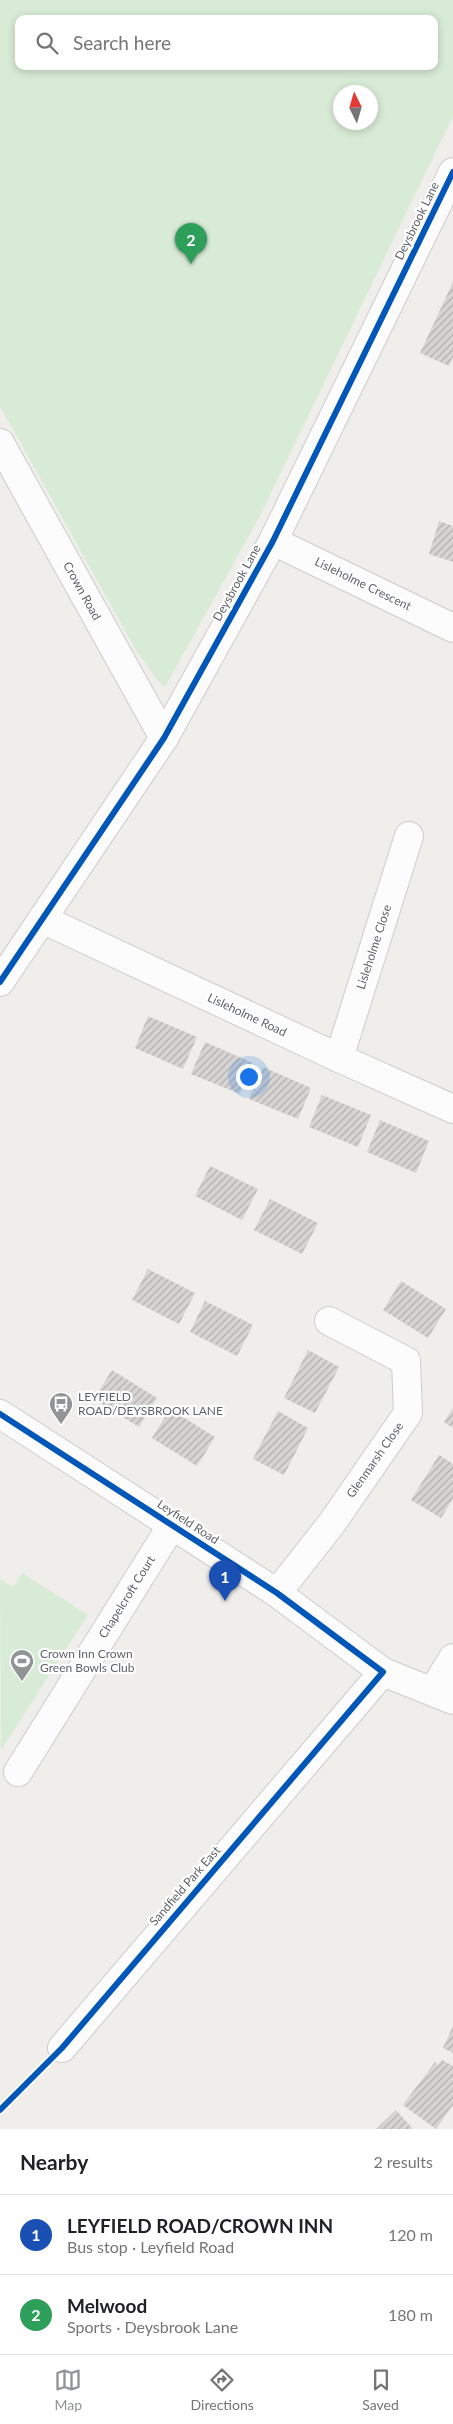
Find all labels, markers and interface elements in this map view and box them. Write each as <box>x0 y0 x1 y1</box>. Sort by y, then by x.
search box <box>15 15 438 70</box>
icon: search <box>33 29 61 57</box>
text: Search here <box>73 31 171 54</box>
north arrow <box>333 85 378 130</box>
street label: Deysbrook Lane <box>391 179 442 262</box>
pin: 2 <box>175 223 207 264</box>
street label: Deysbrook Lane <box>209 542 264 624</box>
street label: Lisleholme Crescent <box>313 554 415 614</box>
street label: Crown Road <box>60 559 105 623</box>
street label: Lisleholme Close <box>353 903 394 991</box>
street label: Lisleholme Road <box>205 990 289 1039</box>
your location <box>236 1064 262 1090</box>
place label: LEYFIELD ROAD/DEYSBROOK LANE <box>78 1389 223 1418</box>
bus stop icon: LEYFIELD ROAD/DEYSBROOK LANE <box>48 1391 74 1425</box>
street label: Glenmarsh Close <box>343 1419 406 1500</box>
street label: Leyfield Road <box>155 1496 222 1547</box>
street label: Chapelcroft Court <box>95 1552 158 1641</box>
pin: 1 <box>209 1560 241 1601</box>
place label: Crown Inn Crown Green Bowls Club <box>40 1646 135 1675</box>
sports icon: Crown Inn Crown Green Bowls Club <box>9 1648 35 1682</box>
street label: Sandfield Park East <box>146 1842 224 1929</box>
text: Nearby <box>20 2149 88 2174</box>
text: 2 results <box>373 2152 433 2171</box>
text: LEYFIELD ROAD/CROWN INN <box>67 2214 333 2237</box>
text: 1 <box>31 2225 41 2244</box>
text: 120 m <box>388 2225 433 2244</box>
text: Bus stop · Leyfield Road <box>67 2237 234 2256</box>
text: Melwood <box>67 2294 147 2317</box>
text: 2 <box>31 2305 41 2324</box>
text: 180 m <box>388 2305 433 2324</box>
text: Sports · Deysbrook Lane <box>67 2317 238 2336</box>
tab: Map <box>54 2366 82 2413</box>
tab: Directions <box>191 2366 254 2413</box>
tab: Saved <box>362 2366 399 2413</box>

